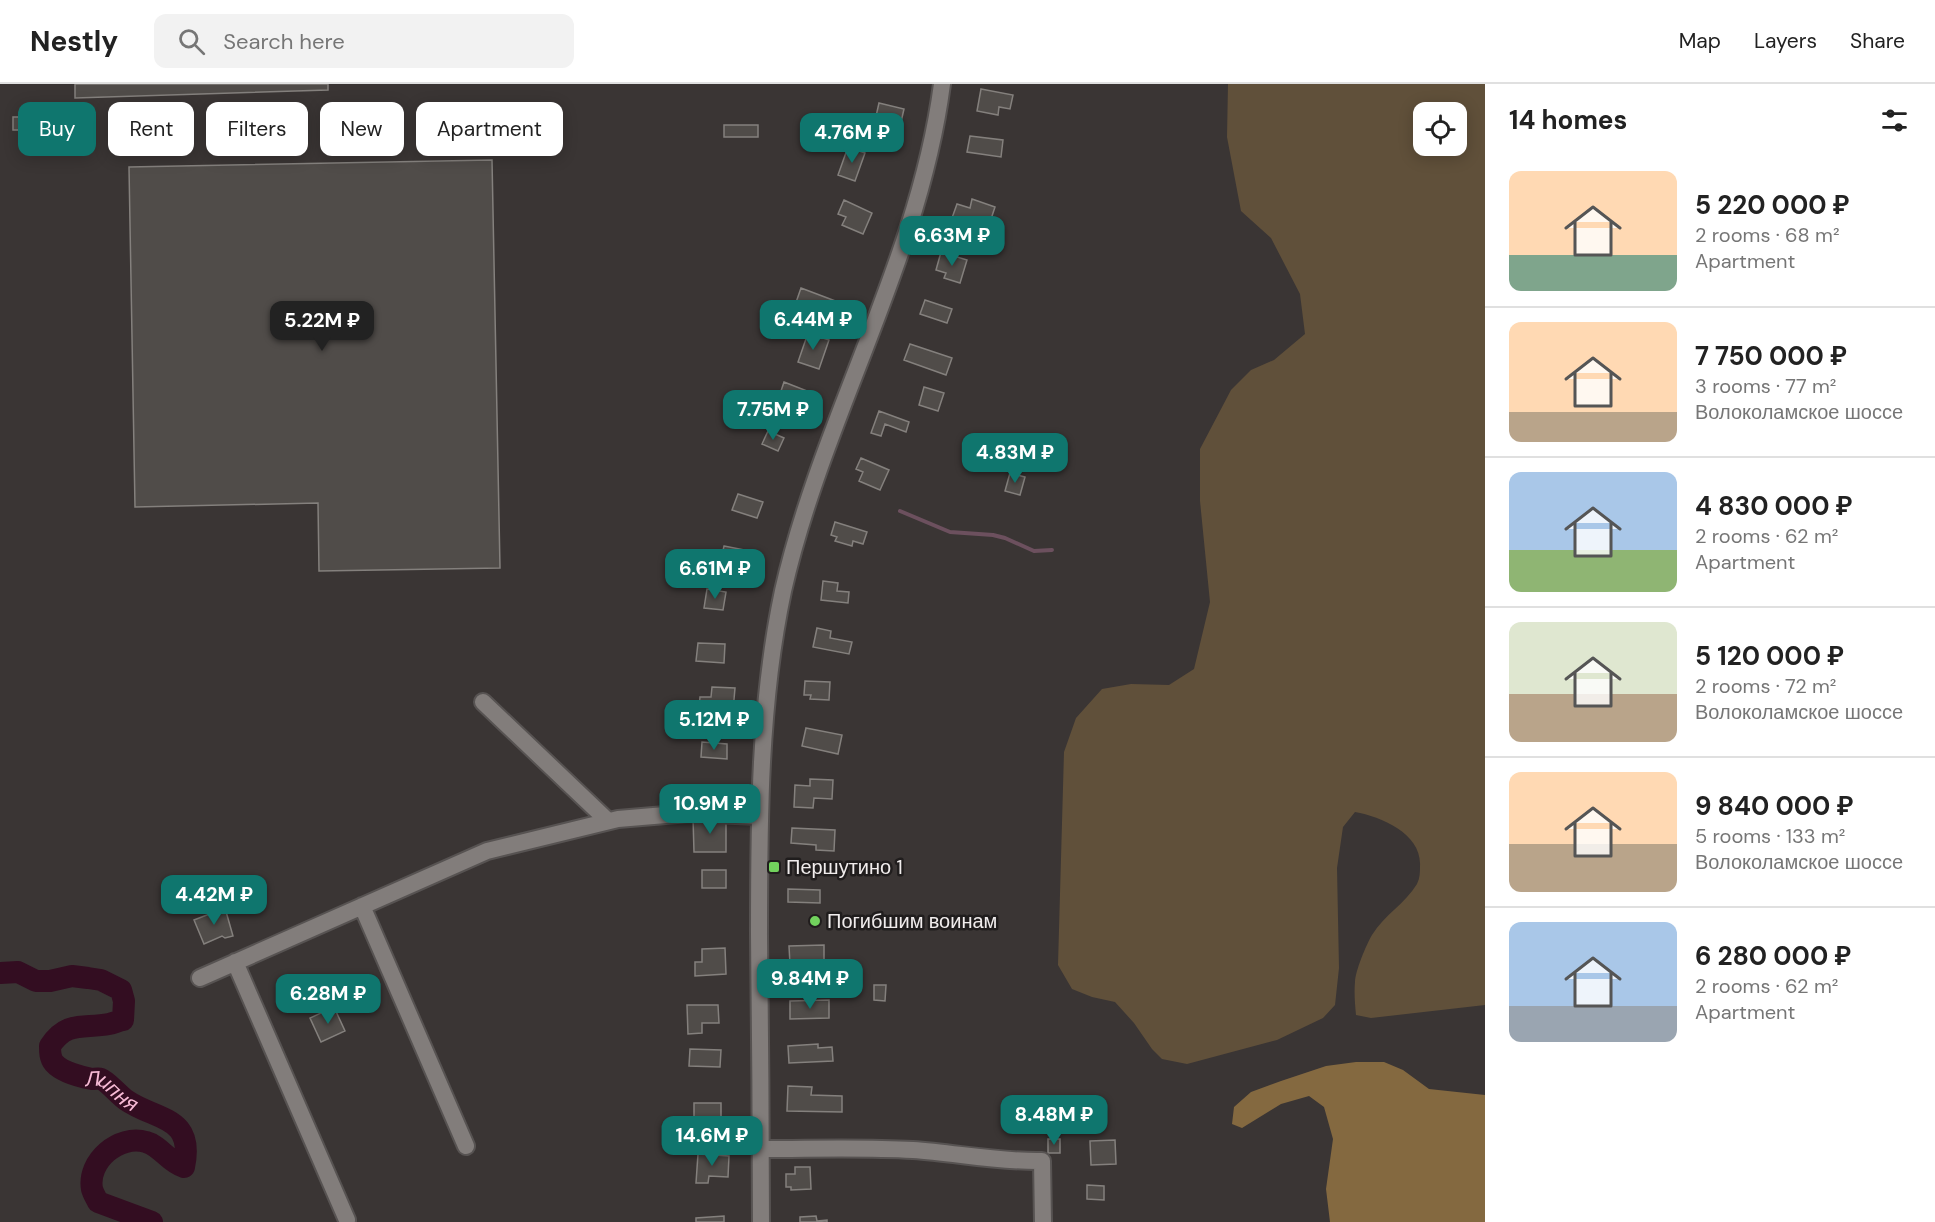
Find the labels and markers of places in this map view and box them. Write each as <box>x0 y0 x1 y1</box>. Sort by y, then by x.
pin: 4.76M ₽ <box>797 113 907 164</box>
pin: 6.63M ₽ <box>897 216 1007 267</box>
pin: 6.44M ₽ <box>758 300 868 351</box>
pin: 5.22M ₽ <box>267 301 377 352</box>
pin: 7.75M ₽ <box>718 390 828 441</box>
pin: 4.83M ₽ <box>960 433 1070 484</box>
pin: 6.61M ₽ <box>660 549 770 600</box>
pin: 5.12M ₽ <box>659 700 769 751</box>
pin: 10.9M ₽ <box>655 784 765 835</box>
place label: Першутино 1 <box>786 854 903 880</box>
marker: Першутино 1 <box>767 860 781 874</box>
pin: 4.42M ₽ <box>159 875 269 926</box>
place label: Погибшим воинам <box>827 908 997 934</box>
marker: Погибшим воинам <box>808 914 822 928</box>
pin: 9.84M ₽ <box>755 959 865 1010</box>
pin: 6.28M ₽ <box>273 974 383 1025</box>
pin: 8.48M ₽ <box>999 1095 1109 1146</box>
pin: 14.6M ₽ <box>657 1116 767 1167</box>

